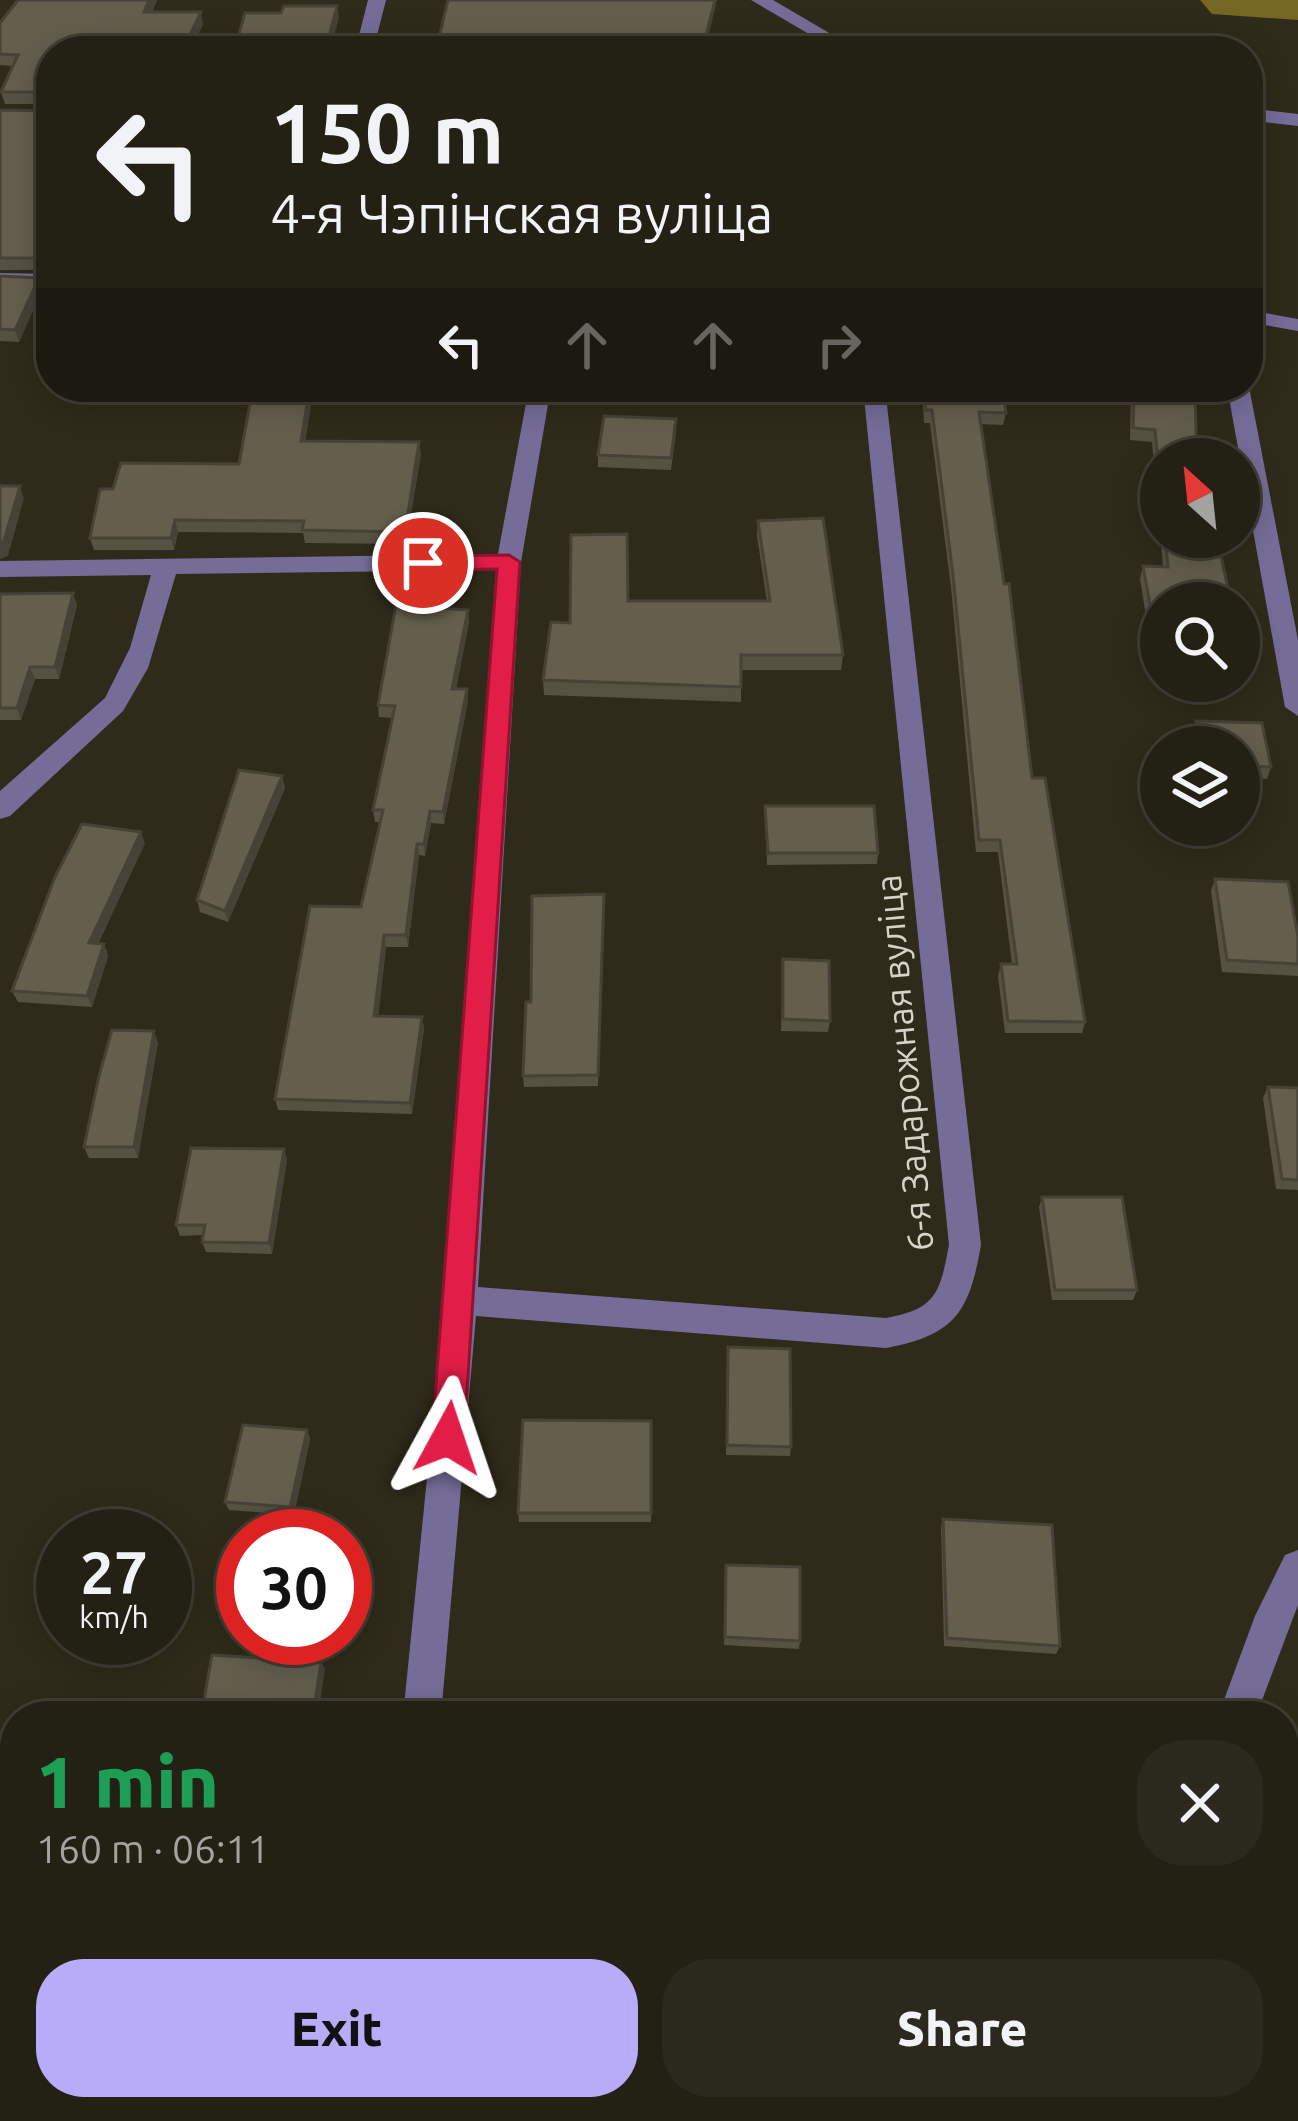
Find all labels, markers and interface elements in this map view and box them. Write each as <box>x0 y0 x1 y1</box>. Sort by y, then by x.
icon: left <box>72 84 228 240</box>
text: 150 m <box>270 85 504 179</box>
text: 4-я Чэпінская вуліца <box>270 183 773 243</box>
icon: left <box>428 312 494 378</box>
icon: ahead <box>554 312 620 378</box>
icon: ahead <box>680 312 746 378</box>
icon: right <box>806 312 872 378</box>
north arrow <box>1140 438 1260 558</box>
map controls <box>1140 438 1260 846</box>
pin <box>372 512 474 614</box>
icon: arrive <box>390 530 456 596</box>
button: search <box>1140 582 1260 702</box>
button: layers <box>1140 726 1260 846</box>
street label: 6-я Задарожная вуліца <box>867 873 940 1253</box>
position arrow <box>385 1375 511 1501</box>
speed limit sign: 30 <box>216 1509 372 1665</box>
text: 27 <box>80 1538 148 1605</box>
text: km/h <box>79 1600 149 1634</box>
button: close <box>1137 1740 1263 1866</box>
text: 1 min <box>36 1741 219 1822</box>
text: 160 m · 06:11 <box>36 1827 270 1870</box>
button: Exit <box>36 1959 638 2097</box>
button: Share <box>662 1959 1263 2097</box>

